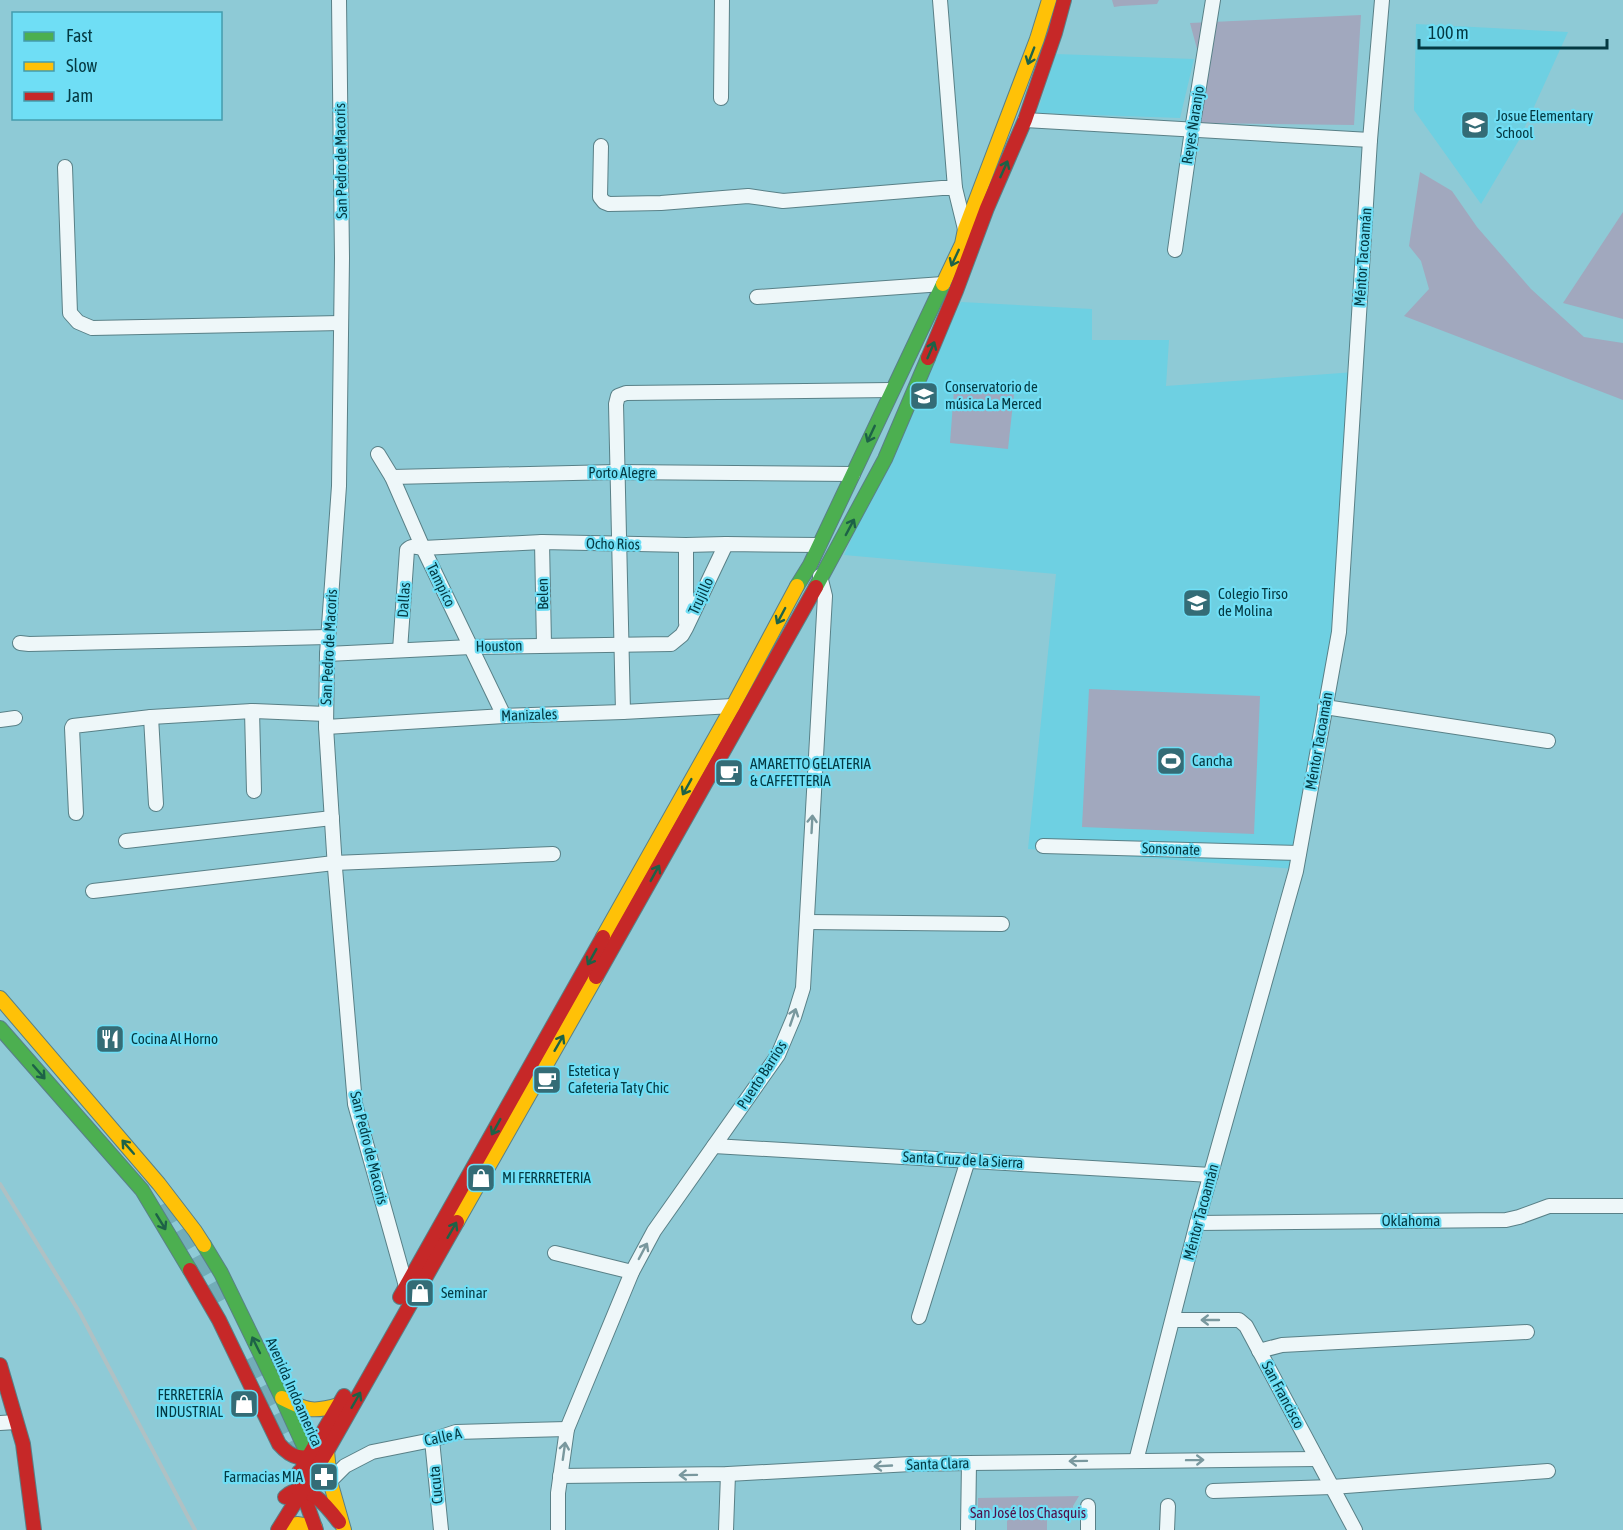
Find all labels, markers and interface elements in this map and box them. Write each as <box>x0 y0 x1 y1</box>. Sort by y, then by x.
legend <box>12 12 222 120</box>
scale bar <box>1419 12 1606 50</box>
text: 100 m <box>1428 22 1469 43</box>
text: Fast <box>66 25 93 46</box>
one-way arrow <box>1025 46 1036 64</box>
text: Slow <box>66 55 97 76</box>
text: Jam <box>66 85 93 106</box>
street label: Reyes Naranjo <box>1178 85 1207 165</box>
street label: San Pedro de Macoris <box>331 103 350 219</box>
place label: Josue Elementary School <box>1496 107 1593 141</box>
school or university icon: Josue Elementary School <box>1459 109 1491 141</box>
one-way arrow <box>999 160 1010 179</box>
street label: Méntor Tacoamán <box>1351 207 1374 307</box>
one-way arrow <box>949 248 961 266</box>
one-way arrow <box>926 341 937 359</box>
place label: Conservatorio de música La Merced <box>945 378 1042 412</box>
school or university icon: Conservatorio de música La Merced <box>908 380 940 412</box>
one-way arrow <box>865 424 877 442</box>
street label: Porto Alegre <box>588 464 656 481</box>
one-way arrow <box>844 519 856 536</box>
street label: Ocho Rios <box>586 535 640 552</box>
street label: Tampico <box>424 560 459 609</box>
street label: Trujillo <box>685 574 717 617</box>
street label: Belen <box>534 578 551 610</box>
street label: Dallas <box>394 582 413 618</box>
place label: Colegio Tirso de Molina <box>1218 585 1288 619</box>
school or university icon: Colegio Tirso de Molina <box>1181 587 1213 619</box>
street label: San Pedro de Macoris <box>317 589 340 705</box>
one-way arrow <box>775 607 787 624</box>
street label: Houston <box>475 637 523 654</box>
street label: Méntor Tacoamán <box>1302 691 1335 791</box>
street label: Manizales <box>501 705 557 724</box>
sports icon: Cancha <box>1155 745 1187 777</box>
place label: Cancha <box>1192 752 1233 769</box>
place label: AMARETTO GELATERIA & CAFFETTERIA <box>750 755 872 789</box>
cafe icon: AMARETTO GELATERIA & CAFFETTERIA <box>713 757 745 789</box>
one-way arrow <box>681 778 693 795</box>
one-way arrow <box>807 814 818 834</box>
street label: Sonsonate <box>1142 839 1201 858</box>
one-way arrow <box>650 865 662 882</box>
one-way arrow <box>586 948 598 965</box>
one-way arrow <box>789 1008 800 1027</box>
restaurant icon: Cocina Al Horno <box>94 1023 126 1055</box>
place label: Cocina Al Horno <box>131 1030 218 1047</box>
one-way arrow <box>553 1035 565 1052</box>
street label: Puerto Barrios <box>733 1038 790 1112</box>
place label: Estetica y Cafeteria Taty Chic <box>568 1062 669 1096</box>
one-way arrow <box>32 1064 46 1079</box>
cafe icon: Estetica y Cafeteria Taty Chic <box>531 1064 563 1096</box>
street label: San Pedro de Macoris <box>347 1090 392 1206</box>
one-way arrow <box>490 1118 502 1135</box>
one-way arrow <box>121 1140 135 1155</box>
street label: Santa Cruz de la Sierra <box>902 1148 1024 1171</box>
shop icon: MI FERRRETERIA <box>465 1162 497 1194</box>
street label: Méntor Tacoamán <box>1179 1162 1222 1262</box>
place label: MI FERRRETERIA <box>502 1169 592 1186</box>
street label: Oklahoma <box>1382 1212 1440 1229</box>
one-way arrow <box>156 1213 168 1230</box>
one-way arrow <box>447 1222 459 1239</box>
one-way arrow <box>637 1243 649 1260</box>
shop icon: Seminar <box>404 1277 436 1309</box>
place label: Seminar <box>441 1284 488 1301</box>
one-way arrow <box>1201 1314 1221 1326</box>
street label: Avenida Indoamerica <box>263 1335 326 1449</box>
one-way arrow <box>250 1337 261 1355</box>
street label: San Francisco <box>1259 1358 1308 1431</box>
place label: FERRETERÍA INDUSTRIAL <box>156 1386 224 1420</box>
shop icon: FERRETERÍA INDUSTRIAL <box>228 1388 260 1420</box>
one-way arrow <box>350 1392 362 1409</box>
street label: Calle A <box>423 1424 464 1449</box>
one-way arrow <box>558 1441 569 1461</box>
street label: Santa Clara <box>906 1454 970 1473</box>
one-way arrow <box>1184 1454 1204 1466</box>
one-way arrow <box>1068 1456 1088 1467</box>
one-way arrow <box>873 1460 893 1471</box>
pharmacy icon: Farmacias MIA <box>308 1461 340 1493</box>
street label: Cucuta <box>425 1465 446 1505</box>
place label: Farmacias MIA <box>224 1468 304 1485</box>
one-way arrow <box>678 1469 698 1481</box>
park label: San José los Chasquis <box>970 1504 1086 1521</box>

